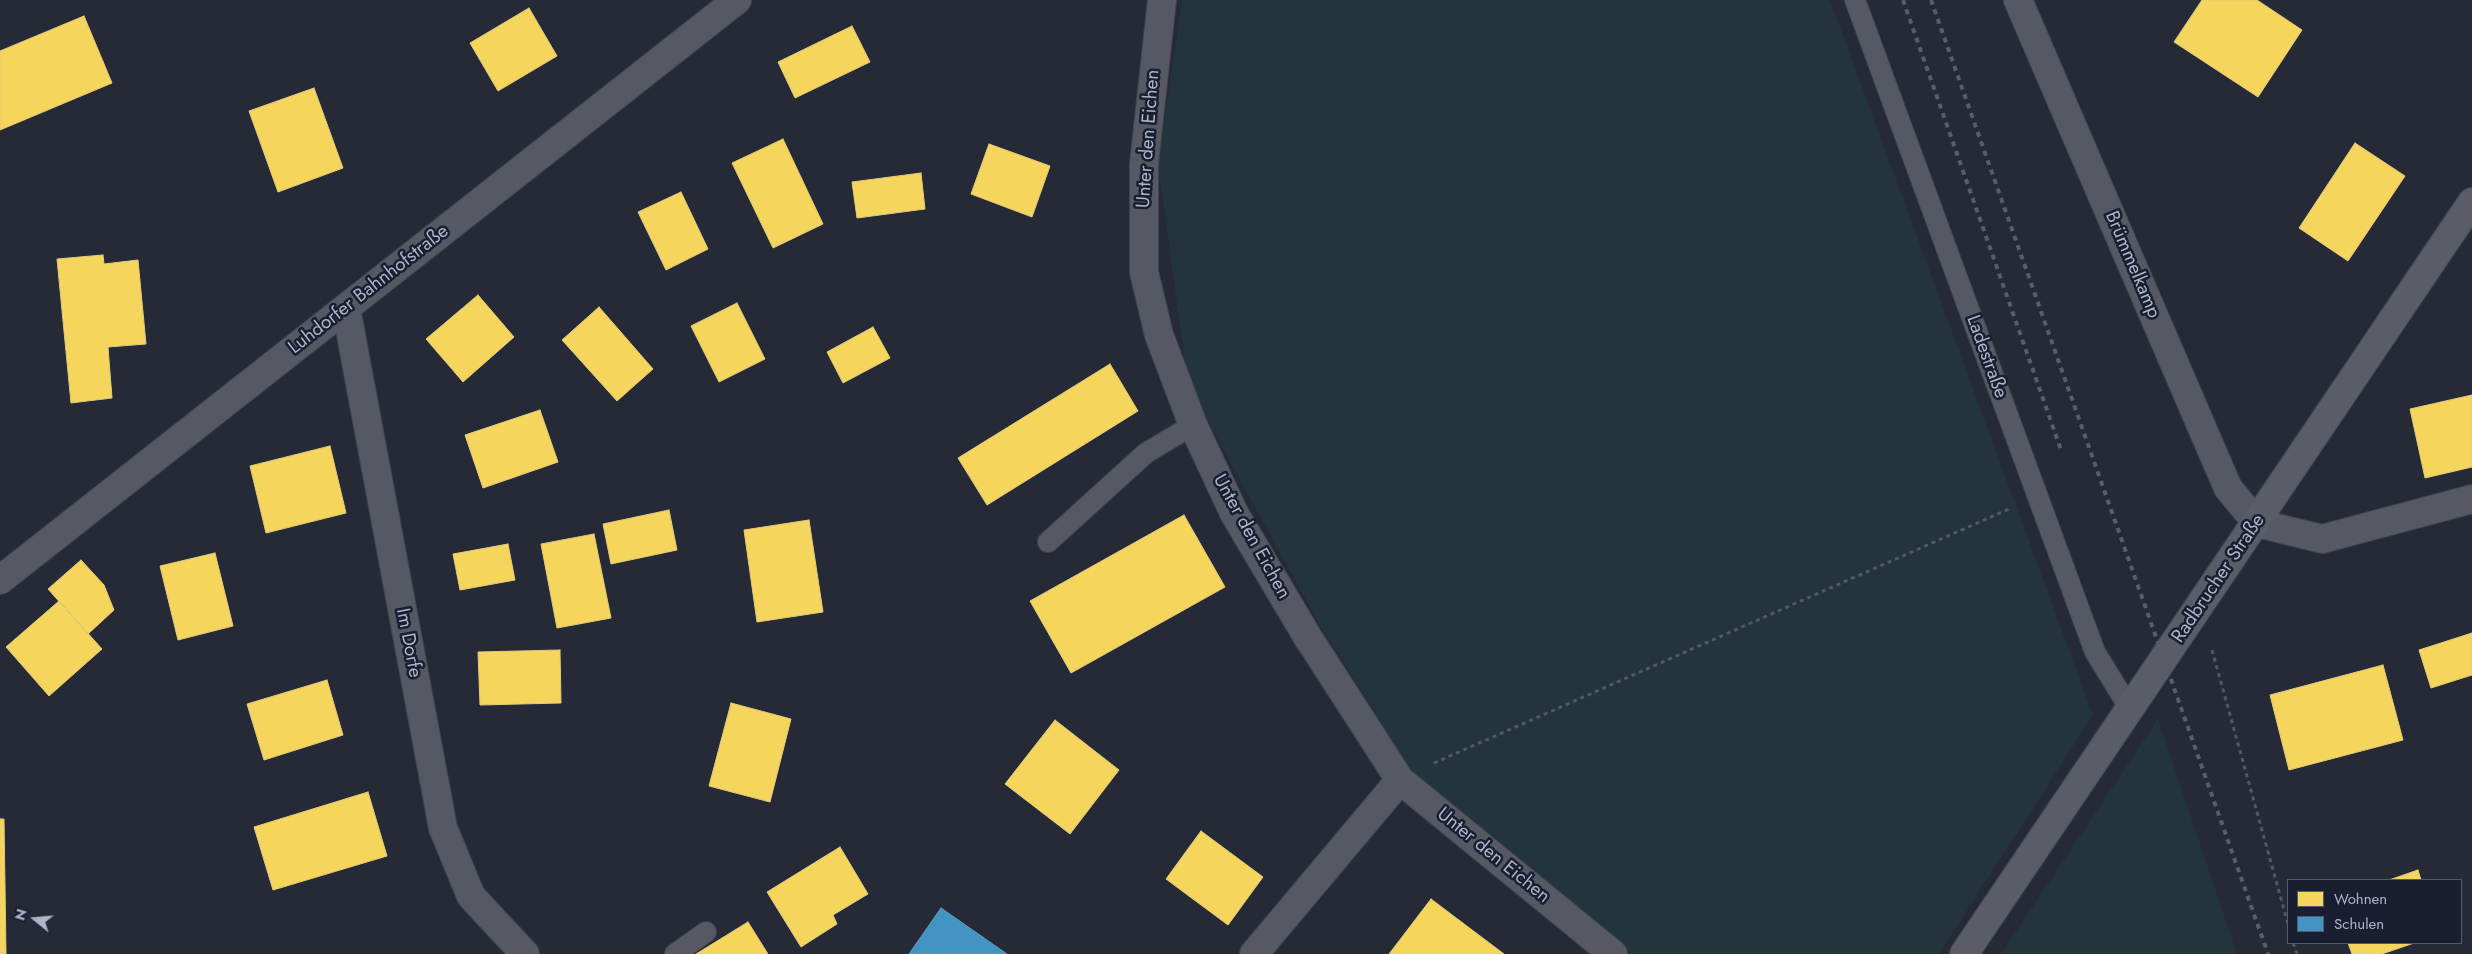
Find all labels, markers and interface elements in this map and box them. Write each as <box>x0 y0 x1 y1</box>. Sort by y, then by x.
street label: Unter den Eichen <box>1133 69 1165 209</box>
street label: Brümmelkamp <box>2099 208 2165 322</box>
street label: Luhdorfer Bahnhofstraße <box>284 220 454 360</box>
street label: Ladestraße <box>1960 312 2012 402</box>
street label: Unter den Eichen <box>1207 471 1295 603</box>
street label: Radbrucher Straße <box>2168 510 2270 648</box>
street label: Im Dorfe <box>390 606 426 680</box>
street label: Unter den Eichen <box>1432 803 1554 909</box>
legend <box>2287 879 2462 944</box>
text: Wohnen <box>2334 888 2387 910</box>
north arrow <box>10 894 60 944</box>
text: N <box>9 906 32 923</box>
text: Schulen <box>2334 913 2384 935</box>

